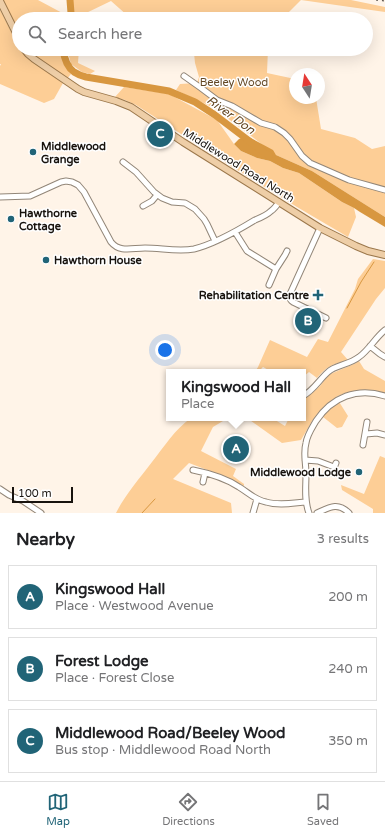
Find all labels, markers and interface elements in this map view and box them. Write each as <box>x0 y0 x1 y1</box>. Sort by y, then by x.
search box <box>12 12 373 56</box>
icon: search <box>26 23 48 45</box>
text: Search here <box>58 25 142 43</box>
north arrow <box>289 68 325 104</box>
park label: Beeley Wood <box>200 76 268 89</box>
water label: River Don <box>204 93 258 137</box>
pin: C <box>147 119 173 149</box>
street label: Middlewood Road North <box>181 126 297 205</box>
place label: Middlewood Grange <box>41 140 106 167</box>
marker: Middlewood Grange <box>28 147 38 157</box>
place label: Hawthorne Cottage <box>19 207 78 234</box>
marker: Hawthorne Cottage <box>6 214 16 224</box>
place label: Hawthorn House <box>54 254 143 267</box>
marker: Hawthorn House <box>41 255 51 265</box>
place label: Rehabilitation Centre <box>199 289 310 302</box>
marker: Rehabilitation Centre <box>312 289 324 301</box>
pin: B <box>295 306 321 336</box>
your location <box>155 340 175 360</box>
popup <box>166 369 306 421</box>
text: Kingswood Hall <box>181 378 291 396</box>
text: Place <box>181 396 214 412</box>
pin: A <box>223 434 249 464</box>
place label: Middlewood Lodge <box>250 466 352 480</box>
marker: Middlewood Lodge <box>354 467 364 477</box>
scale bar <box>12 485 73 504</box>
text: 100 m <box>18 487 52 500</box>
text: Nearby <box>16 529 75 550</box>
text: 3 results <box>317 531 369 547</box>
text: Kingswood Hall <box>55 580 165 598</box>
text: A <box>25 589 35 605</box>
text: 200 m <box>328 589 368 605</box>
text: Place · Westwood Avenue <box>55 598 214 614</box>
text: Forest Lodge <box>55 652 149 670</box>
text: B <box>25 661 35 677</box>
text: 240 m <box>328 661 368 677</box>
text: Place · Forest Close <box>55 670 174 686</box>
text: Middlewood Road/Beeley Wood <box>55 724 285 742</box>
text: C <box>25 733 35 749</box>
text: 350 m <box>328 733 368 749</box>
text: Bus stop · Middlewood Road North <box>55 742 271 758</box>
tab: Map <box>46 791 70 828</box>
tab: Directions <box>162 791 215 828</box>
tab: Saved <box>307 791 339 828</box>

